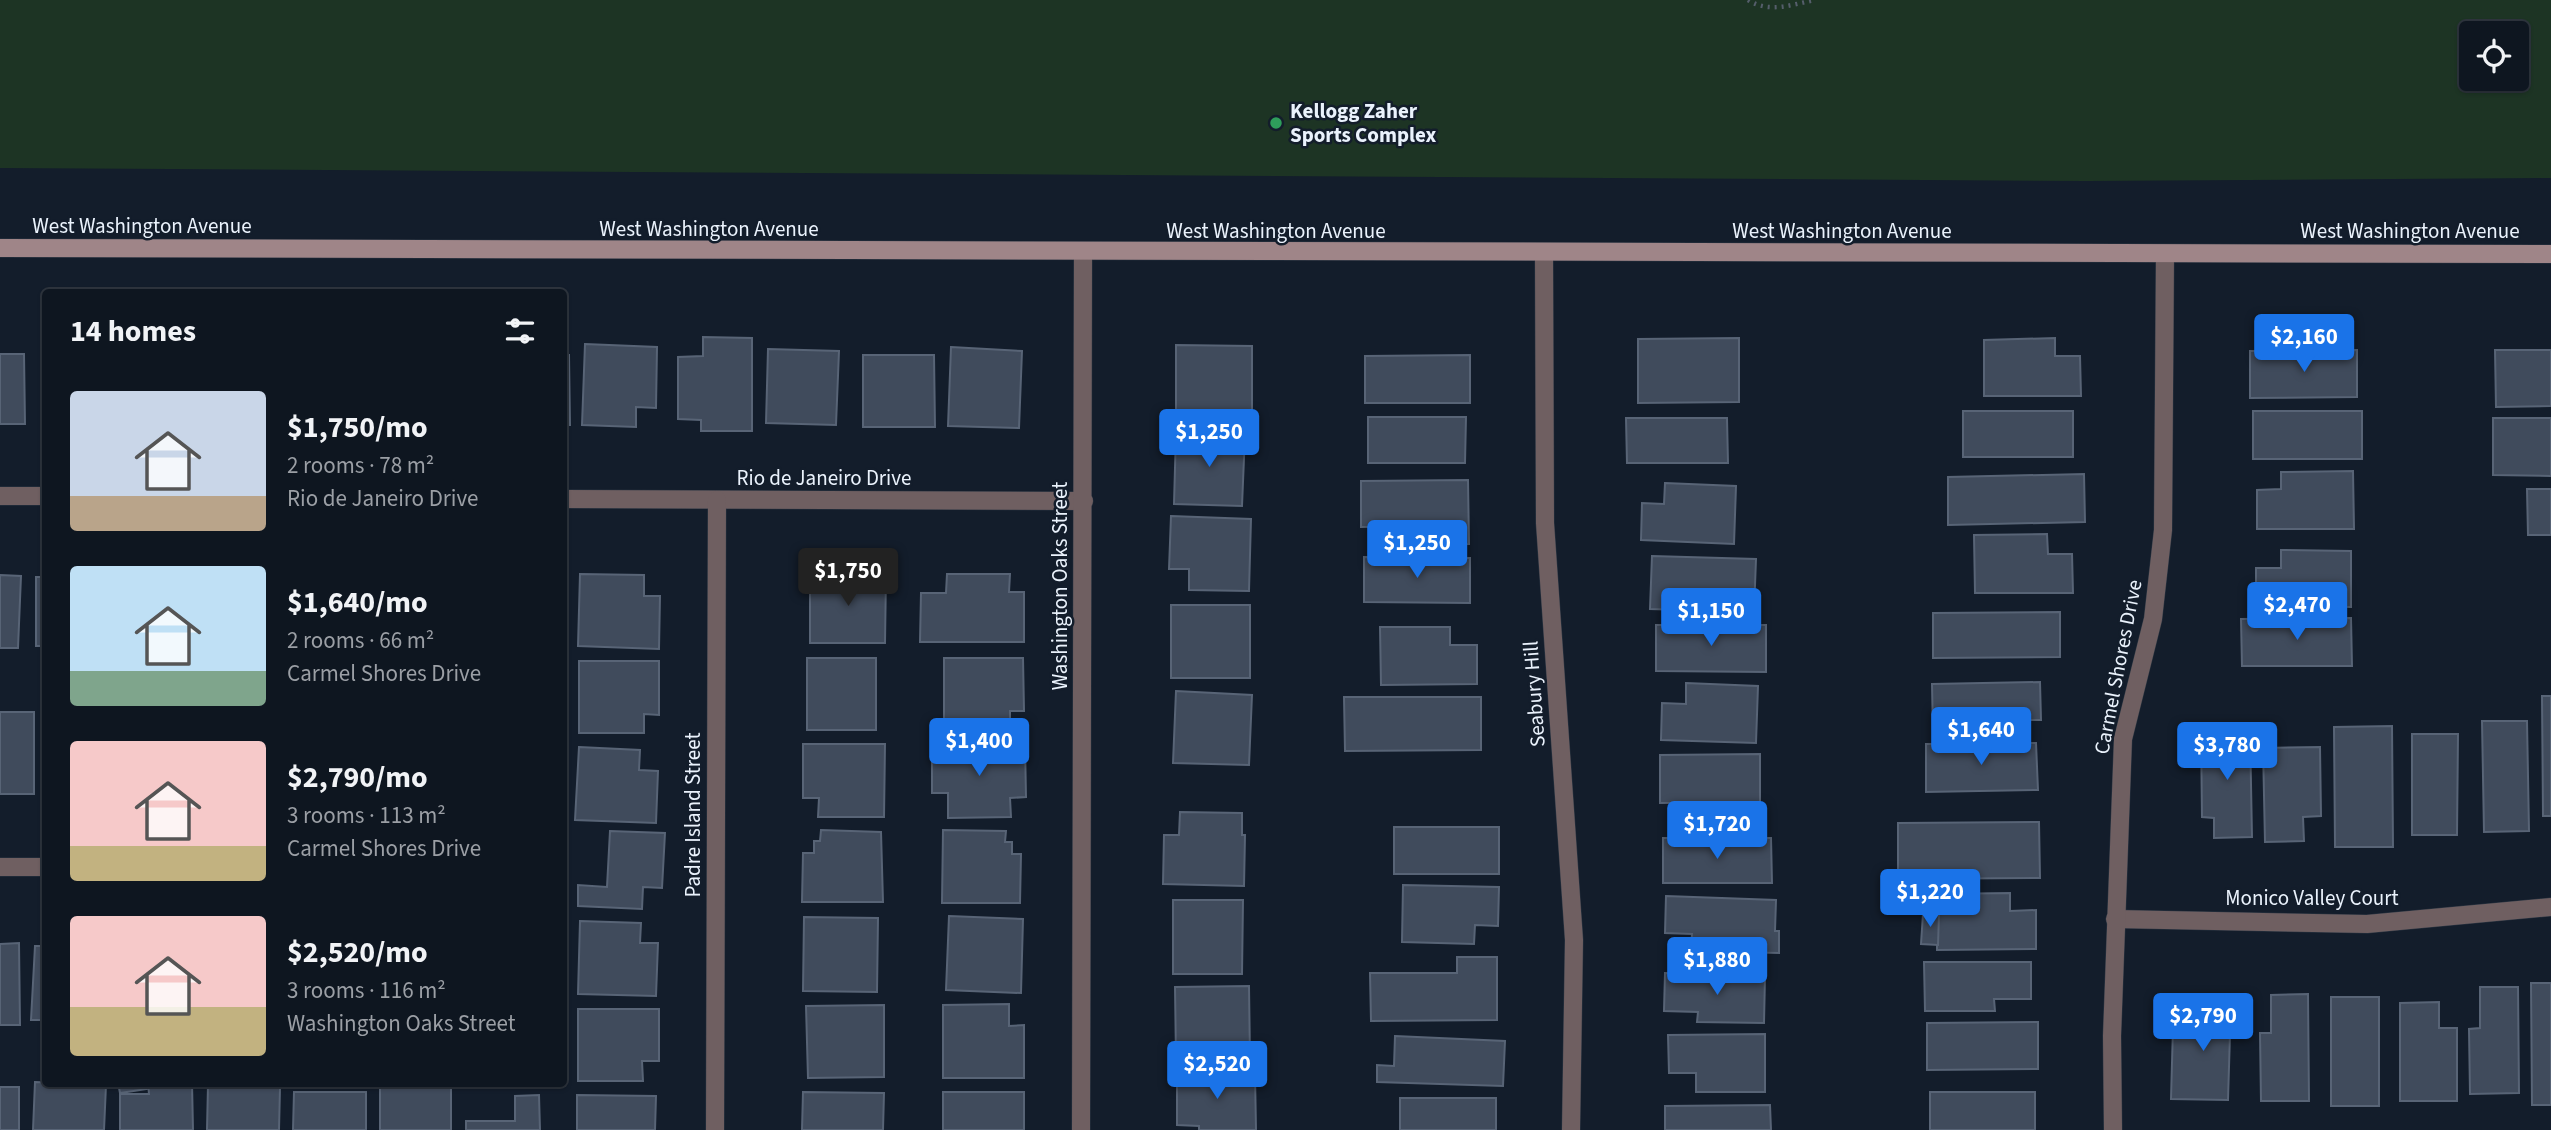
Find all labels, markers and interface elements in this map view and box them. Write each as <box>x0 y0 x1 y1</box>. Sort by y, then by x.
map controls <box>2459 21 2529 91</box>
button: locate <box>2459 21 2529 91</box>
place label: Kellogg Zaher Sports Complex <box>1290 96 1437 150</box>
marker: Kellogg Zaher Sports Complex <box>1268 115 1284 131</box>
street label: West Washington Avenue <box>32 211 252 241</box>
street label: West Washington Avenue <box>599 214 819 244</box>
street label: West Washington Avenue <box>1166 216 1386 246</box>
street label: West Washington Avenue <box>1732 216 1952 246</box>
street label: West Washington Avenue <box>2300 216 2520 246</box>
text: 14 homes <box>70 310 196 353</box>
icon: filters <box>501 312 539 350</box>
pin: $2,160 <box>2247 314 2361 374</box>
text: $2,160 <box>2270 320 2338 353</box>
text: $1,750/mo <box>287 406 428 449</box>
pin: $1,250 <box>1152 410 1266 469</box>
text: $1,250 <box>1175 415 1243 448</box>
icon: home <box>126 419 210 503</box>
text: 2 rooms · 78 m² <box>287 449 434 482</box>
street label: Rio de Janeiro Drive <box>737 463 911 493</box>
text: Rio de Janeiro Drive <box>287 482 479 515</box>
street label: Washington Oaks Street <box>1045 482 1075 690</box>
pin: $1,250 <box>1360 520 1474 580</box>
text: $1,250 <box>1383 526 1451 559</box>
pin: $1,750 <box>791 548 905 608</box>
text: $1,750 <box>814 554 882 587</box>
street label: Carmel Shores Drive <box>2086 577 2150 757</box>
text: $1,640/mo <box>287 581 428 624</box>
pin: $2,470 <box>2240 582 2354 642</box>
pin: $1,150 <box>1654 588 1768 648</box>
text: $2,470 <box>2263 588 2331 621</box>
icon: home <box>126 594 210 678</box>
text: $1,150 <box>1677 594 1745 627</box>
text: 2 rooms · 66 m² <box>287 624 434 657</box>
street label: Seabury Hill <box>1515 640 1553 748</box>
text: Carmel Shores Drive <box>287 657 481 690</box>
pin: $1,640 <box>1924 708 2038 767</box>
text: $1,640 <box>1947 713 2015 746</box>
pin: $1,400 <box>922 718 1036 778</box>
pin: $3,780 <box>2170 722 2284 782</box>
text: $1,400 <box>945 724 1013 757</box>
text: $3,780 <box>2193 728 2261 761</box>
street label: Padre Island Street <box>678 732 708 898</box>
text: $2,790/mo <box>287 756 428 799</box>
icon: home <box>126 769 210 853</box>
text: 3 rooms · 113 m² <box>287 799 446 832</box>
pin: $1,720 <box>1660 802 1774 861</box>
text: $1,720 <box>1683 807 1751 840</box>
text: Carmel Shores Drive <box>287 832 481 865</box>
pin: $1,220 <box>1873 870 1987 929</box>
text: $1,220 <box>1896 875 1964 908</box>
street label: Monico Valley Court <box>2225 883 2399 913</box>
text: $2,520/mo <box>287 931 428 974</box>
pin: $1,880 <box>1660 937 1774 997</box>
text: $1,880 <box>1683 943 1751 976</box>
icon: home <box>126 944 210 1028</box>
text: 3 rooms · 116 m² <box>287 974 446 1007</box>
pin: $2,790 <box>2146 993 2260 1053</box>
text: $2,790 <box>2169 999 2237 1032</box>
text: Washington Oaks Street <box>287 1007 516 1040</box>
pin: $2,520 <box>1160 1042 1274 1101</box>
text: $2,520 <box>1183 1047 1251 1080</box>

